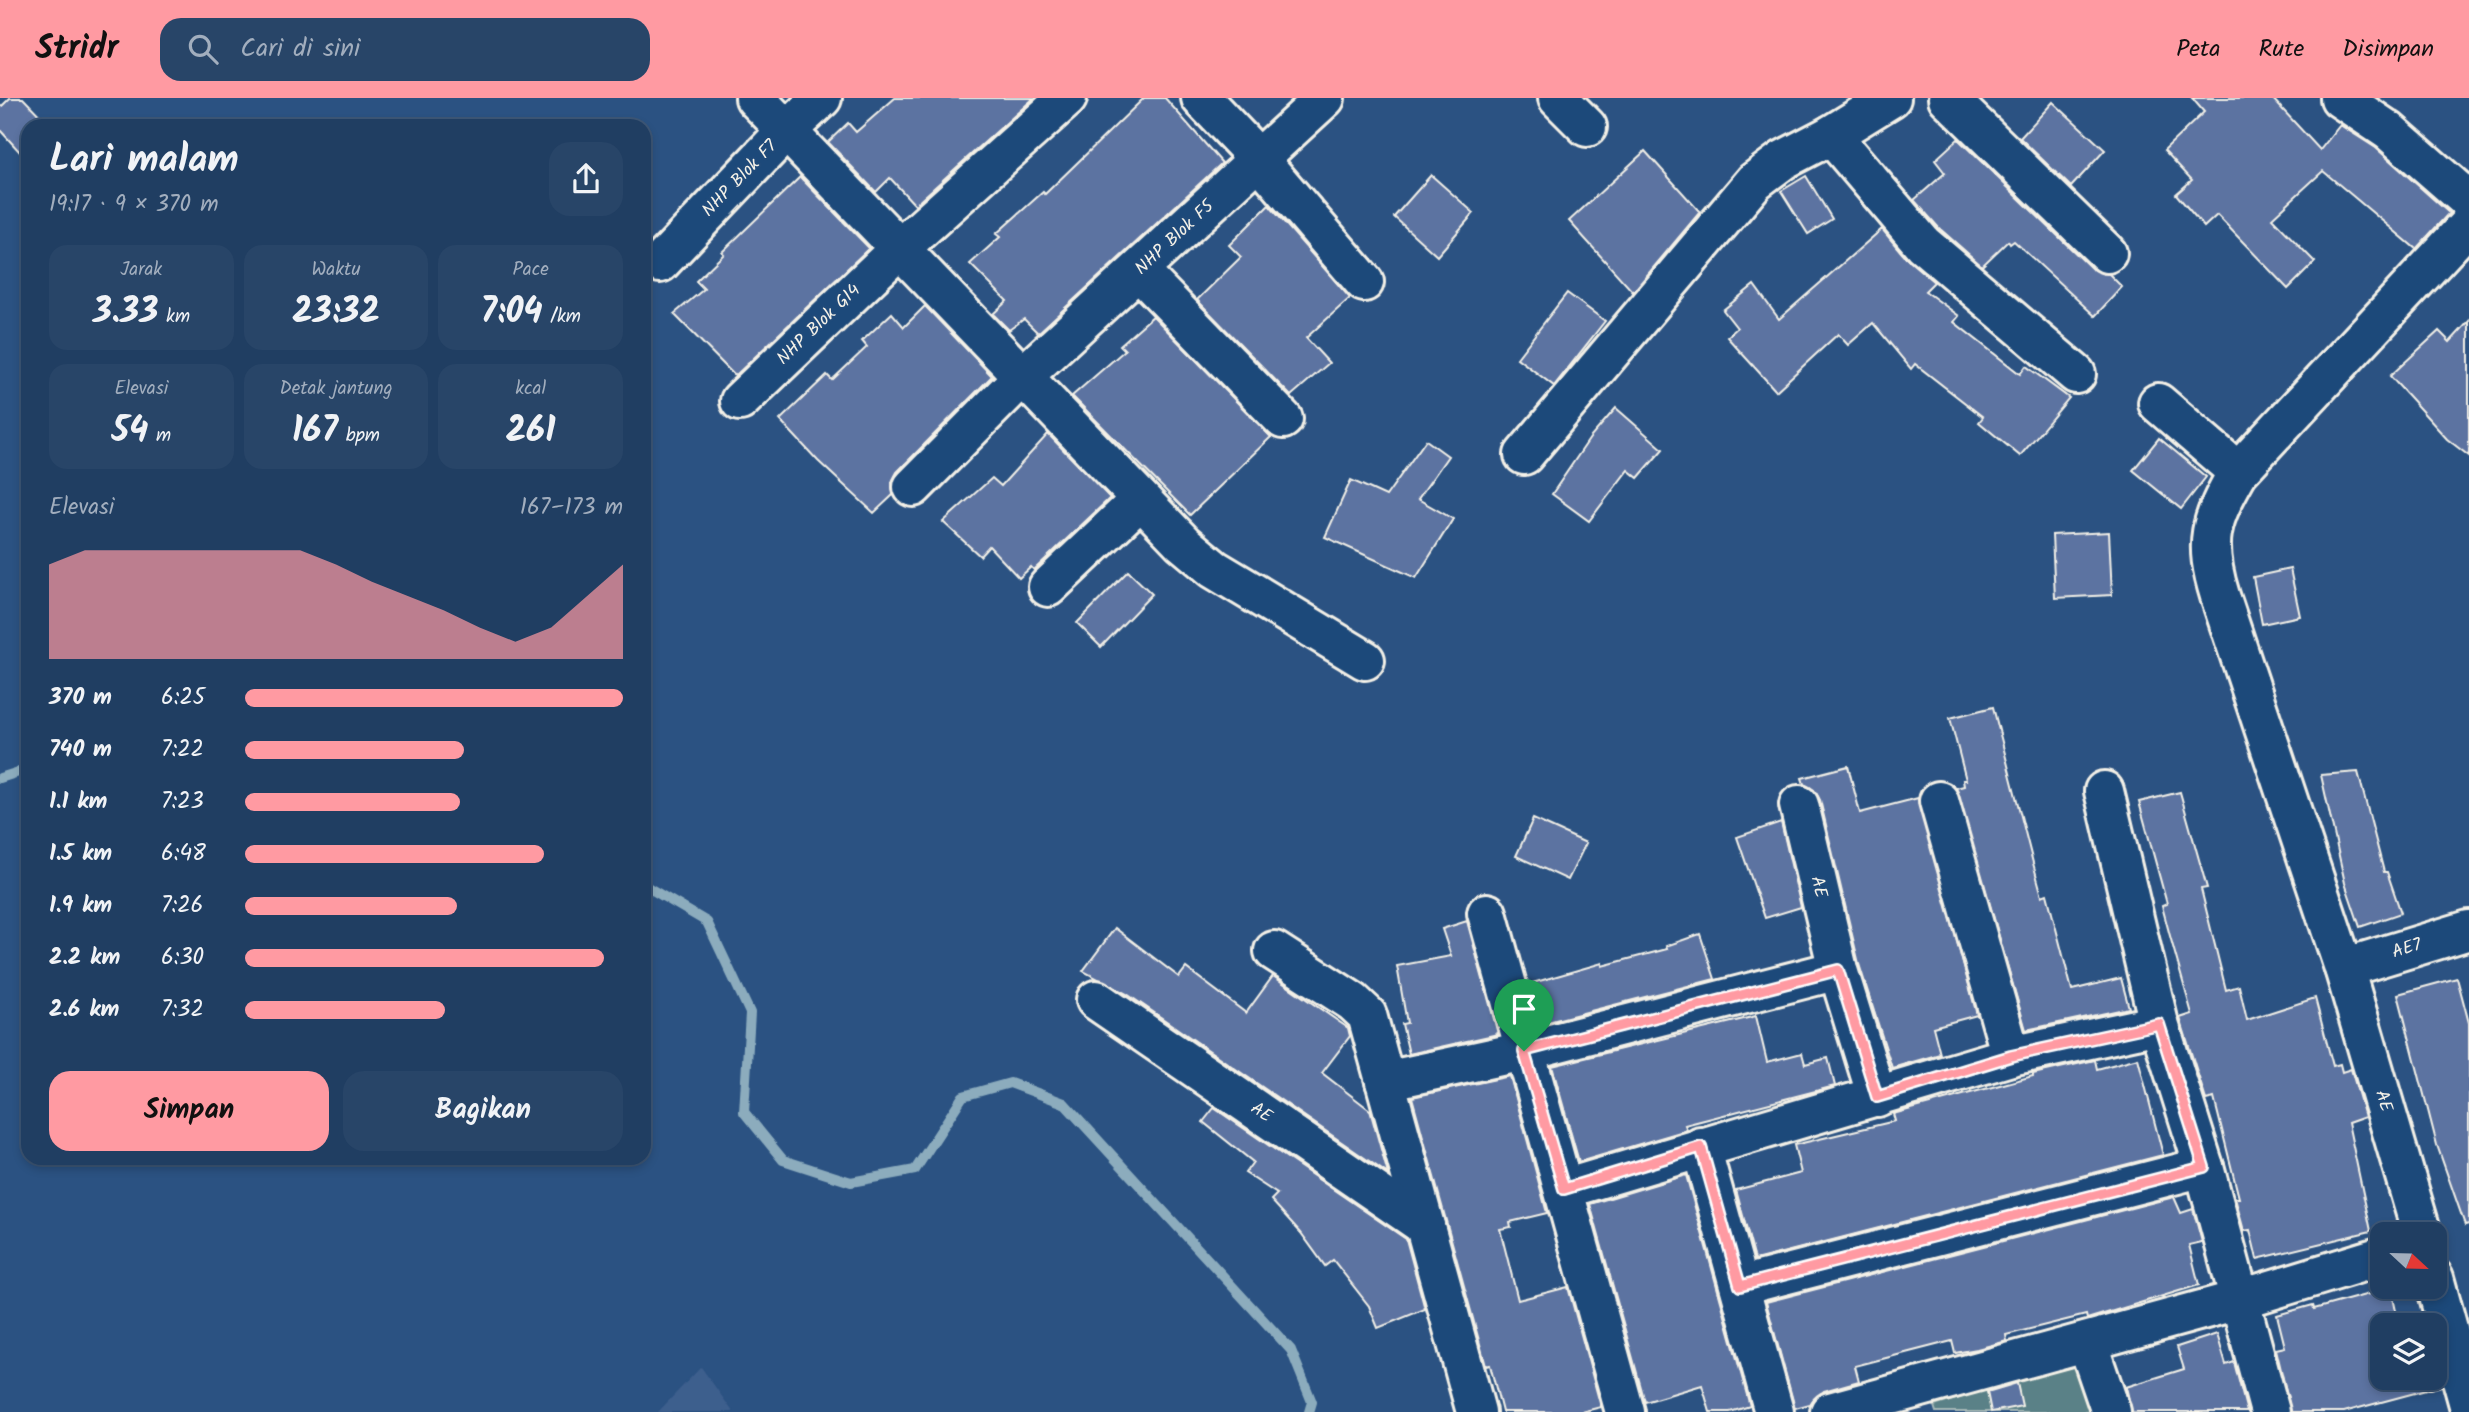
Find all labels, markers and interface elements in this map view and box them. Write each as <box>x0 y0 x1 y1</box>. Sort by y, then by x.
search box <box>160 18 650 81</box>
text: Stridr <box>35 23 118 76</box>
text: Cari di sini <box>240 28 360 70</box>
icon: search <box>184 30 222 68</box>
text: Peta <box>2176 30 2221 69</box>
text: Rute <box>2259 30 2304 69</box>
text: Disimpan <box>2342 30 2434 69</box>
text: Lari malam <box>49 131 239 191</box>
street label: NHP Blok F7 <box>695 133 785 225</box>
button: share <box>549 142 623 216</box>
text: 19:17 · 9 × 370 m <box>49 187 219 223</box>
street label: NHP Blok F5 <box>1129 192 1222 283</box>
text: Jarak <box>120 255 162 285</box>
text: Waktu <box>311 255 361 285</box>
text: Pace <box>513 255 549 285</box>
street label: NHP Blok G14 <box>770 277 868 373</box>
text: 3.33 <box>93 285 158 341</box>
text: 23:32 <box>292 285 380 341</box>
text: 7:04 <box>480 285 543 341</box>
text: km <box>158 302 190 332</box>
text: /km <box>543 302 581 332</box>
text: Elevasi <box>114 374 168 404</box>
text: Detak jantung <box>279 374 393 404</box>
text: kcal <box>515 374 546 404</box>
text: 54 <box>112 404 148 460</box>
text: 167 <box>292 404 338 460</box>
text: 261 <box>506 404 556 460</box>
text: m <box>148 421 171 451</box>
text: bpm <box>338 421 380 451</box>
text: Elevasi <box>49 490 114 526</box>
text: 167–173 m <box>520 490 623 526</box>
text: 370 m <box>49 680 112 716</box>
text: 6:25 <box>161 680 205 716</box>
text: 740 m <box>49 732 112 768</box>
text: 7:22 <box>161 732 204 768</box>
text: 1.1 km <box>49 784 107 820</box>
text: 7:23 <box>161 784 204 820</box>
text: 1.5 km <box>49 836 112 872</box>
text: 6:48 <box>161 836 206 872</box>
street label: AE <box>1801 873 1835 901</box>
text: 1.9 km <box>49 888 112 924</box>
text: 7:26 <box>161 888 203 924</box>
street label: AE7 <box>2389 931 2426 967</box>
text: 2.2 km <box>49 940 120 976</box>
text: 6:30 <box>161 940 204 976</box>
pin <box>1494 979 1554 1051</box>
icon: arrive <box>1505 990 1543 1028</box>
text: 2.6 km <box>49 992 119 1028</box>
text: 7:32 <box>161 992 204 1028</box>
button: Simpan <box>49 1071 329 1151</box>
button: Bagikan <box>343 1071 623 1151</box>
street label: AE <box>2366 1087 2400 1116</box>
street label: AE <box>1244 1095 1278 1131</box>
north arrow <box>2370 1222 2446 1298</box>
map controls <box>2370 1222 2447 1390</box>
button: layers <box>2370 1313 2447 1390</box>

